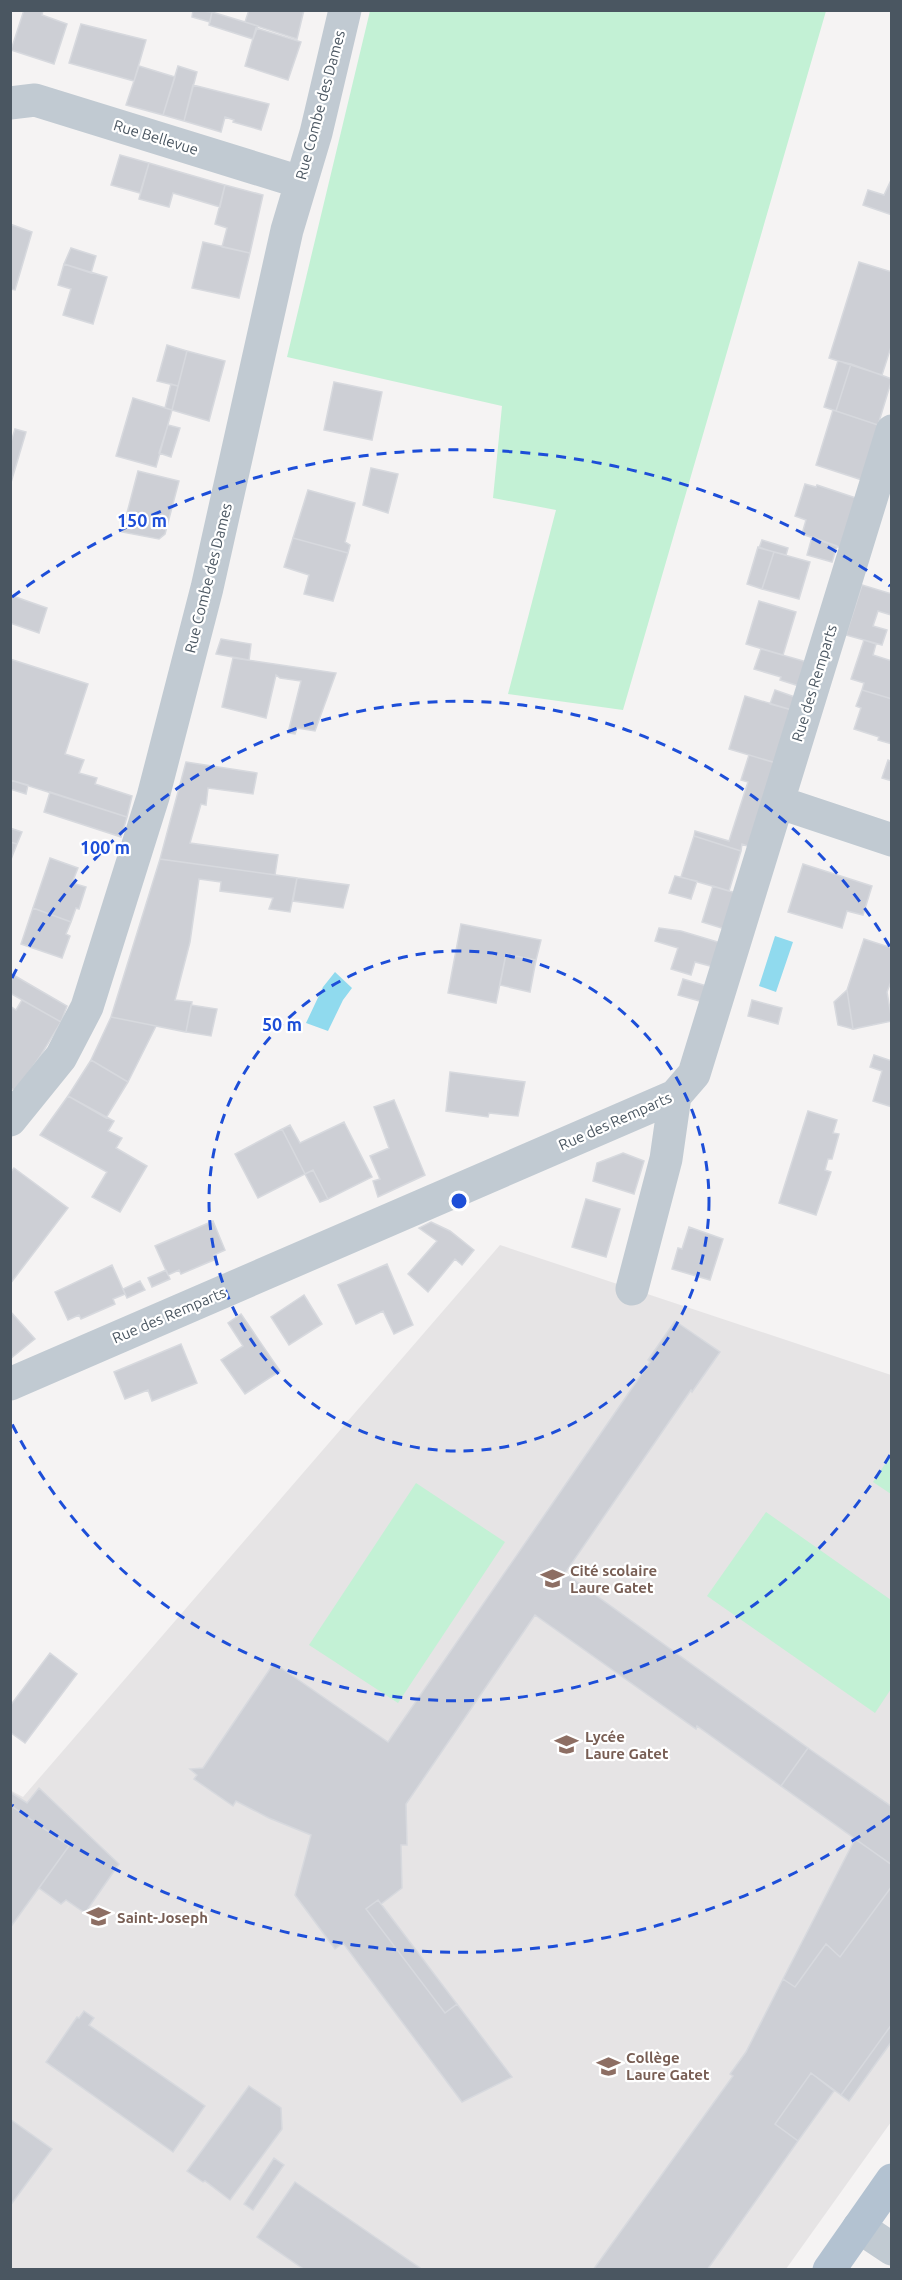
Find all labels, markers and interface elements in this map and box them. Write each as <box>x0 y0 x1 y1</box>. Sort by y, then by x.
street label: Rue Combe des Dames <box>292 28 348 182</box>
street label: Rue Bellevue <box>112 116 200 158</box>
street label: Rue Combe des Dames <box>181 501 235 655</box>
text: 150 m <box>117 510 167 530</box>
street label: Rue des Remparts <box>788 622 840 744</box>
text: 100 m <box>80 837 130 857</box>
text: 50 m <box>262 1014 302 1034</box>
street label: Rue des Remparts <box>556 1088 674 1154</box>
centre of rings <box>449 1191 469 1211</box>
street label: Rue des Remparts <box>110 1283 228 1347</box>
place label: Cité scolaire Laure Gatet <box>570 1562 657 1596</box>
school or university icon: Cité scolaire Laure Gatet <box>539 1566 565 1592</box>
place label: Lycée Laure Gatet <box>585 1728 669 1762</box>
school or university icon: Lycée Laure Gatet <box>554 1732 580 1758</box>
school or university icon: Saint-Joseph <box>86 1904 112 1930</box>
place label: Saint-Joseph <box>117 1909 208 1926</box>
place label: Collège Laure Gatet <box>626 2049 710 2083</box>
school or university icon: Collège Laure Gatet <box>595 2053 621 2079</box>

